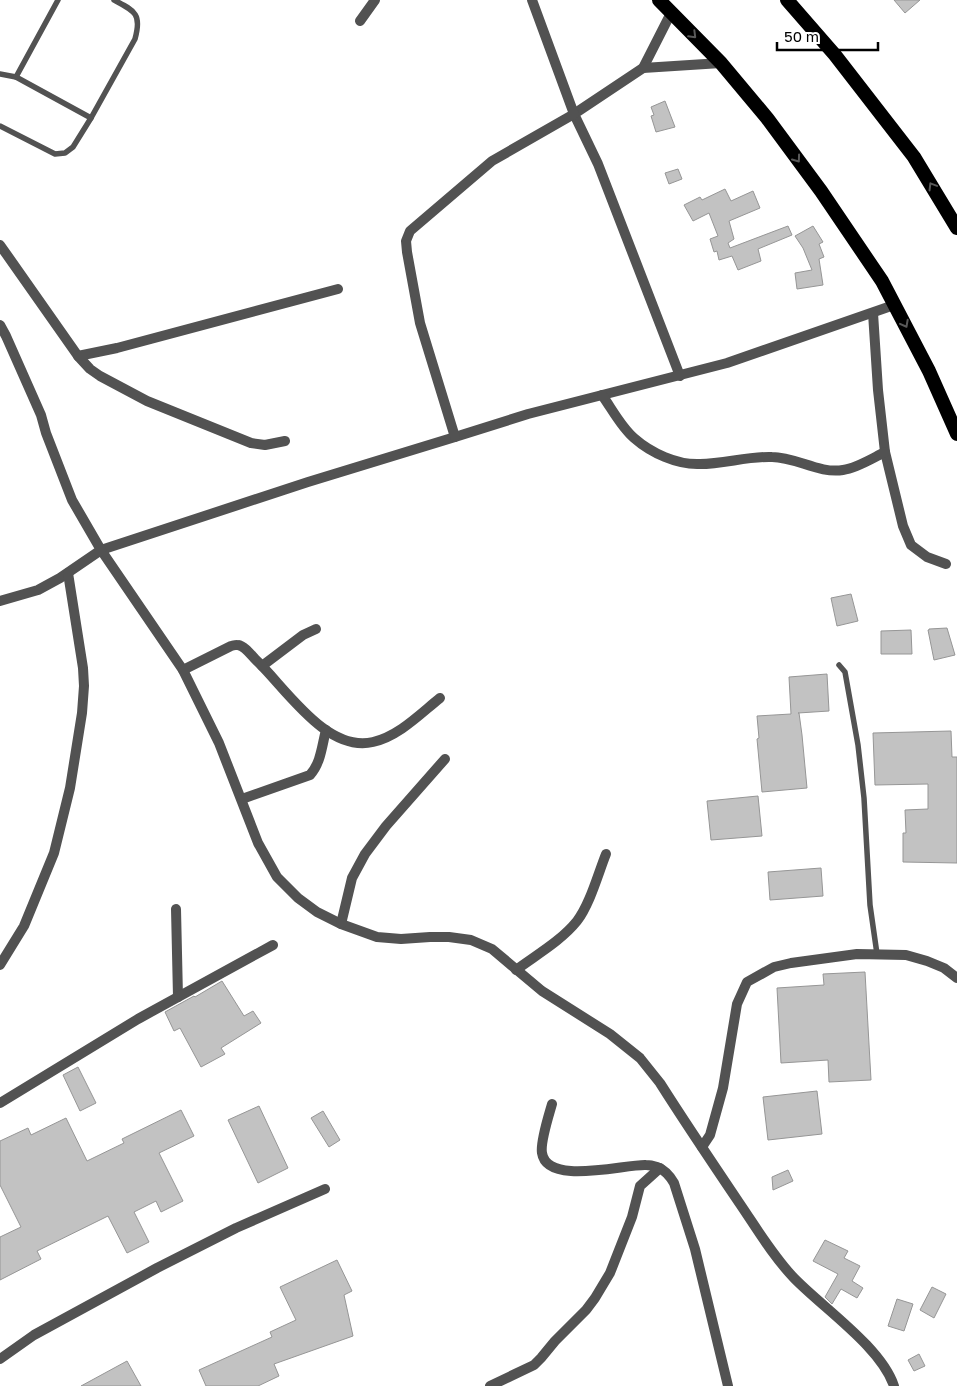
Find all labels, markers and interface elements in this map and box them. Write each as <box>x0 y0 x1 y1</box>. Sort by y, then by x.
scale bar <box>777 20 878 52</box>
text: 50 m <box>784 27 819 45</box>
one-way arrow <box>687 29 696 38</box>
one-way arrow <box>791 153 800 163</box>
one-way arrow <box>928 183 938 192</box>
one-way arrow <box>899 319 909 328</box>

